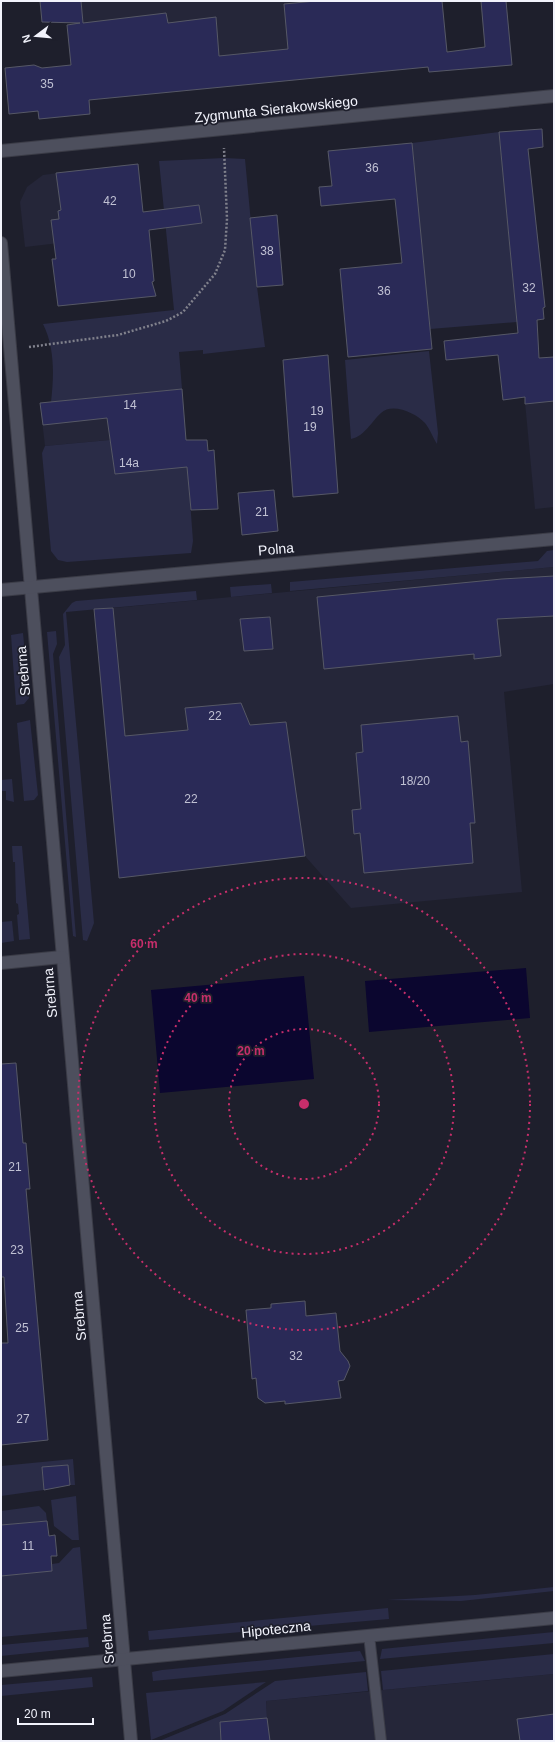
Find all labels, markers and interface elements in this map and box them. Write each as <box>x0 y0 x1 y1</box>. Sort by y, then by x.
north arrow <box>16 16 56 56</box>
text: N <box>20 33 33 44</box>
house number: 35 <box>40 77 54 91</box>
street label: Zygmunta Sierakowskiego <box>194 92 359 126</box>
house number: 36 <box>365 161 379 175</box>
house number: 42 <box>103 194 117 208</box>
house number: 38 <box>260 244 274 258</box>
house number: 10 <box>122 267 136 281</box>
house number: 32 <box>522 281 536 295</box>
house number: 36 <box>377 284 391 298</box>
house number: 14 <box>123 398 137 412</box>
house number: 19 <box>310 404 324 418</box>
house number: 19 <box>303 420 317 434</box>
house number: 14a <box>119 456 139 470</box>
house number: 21 <box>255 505 269 519</box>
street label: Polna <box>257 539 295 559</box>
street label: Srebrna <box>13 645 33 697</box>
house number: 22 <box>208 709 222 723</box>
house number: 18/20 <box>400 774 430 788</box>
house number: 22 <box>184 792 198 806</box>
text: 60 m <box>130 937 158 951</box>
street label: Srebrna <box>40 967 60 1019</box>
text: 40 m <box>184 991 212 1005</box>
text: 20 m <box>237 1044 265 1058</box>
centre of rings <box>297 1097 311 1111</box>
house number: 21 <box>8 1160 22 1174</box>
house number: 23 <box>10 1243 24 1257</box>
street label: Srebrna <box>69 1290 89 1342</box>
house number: 25 <box>15 1321 29 1335</box>
house number: 32 <box>289 1349 303 1363</box>
house number: 27 <box>16 1412 30 1426</box>
house number: 11 <box>22 1539 35 1553</box>
street label: Srebrna <box>97 1613 117 1665</box>
street label: Hipoteczna <box>240 1617 312 1641</box>
scale bar <box>18 1700 93 1726</box>
text: 20 m <box>24 1707 51 1721</box>

